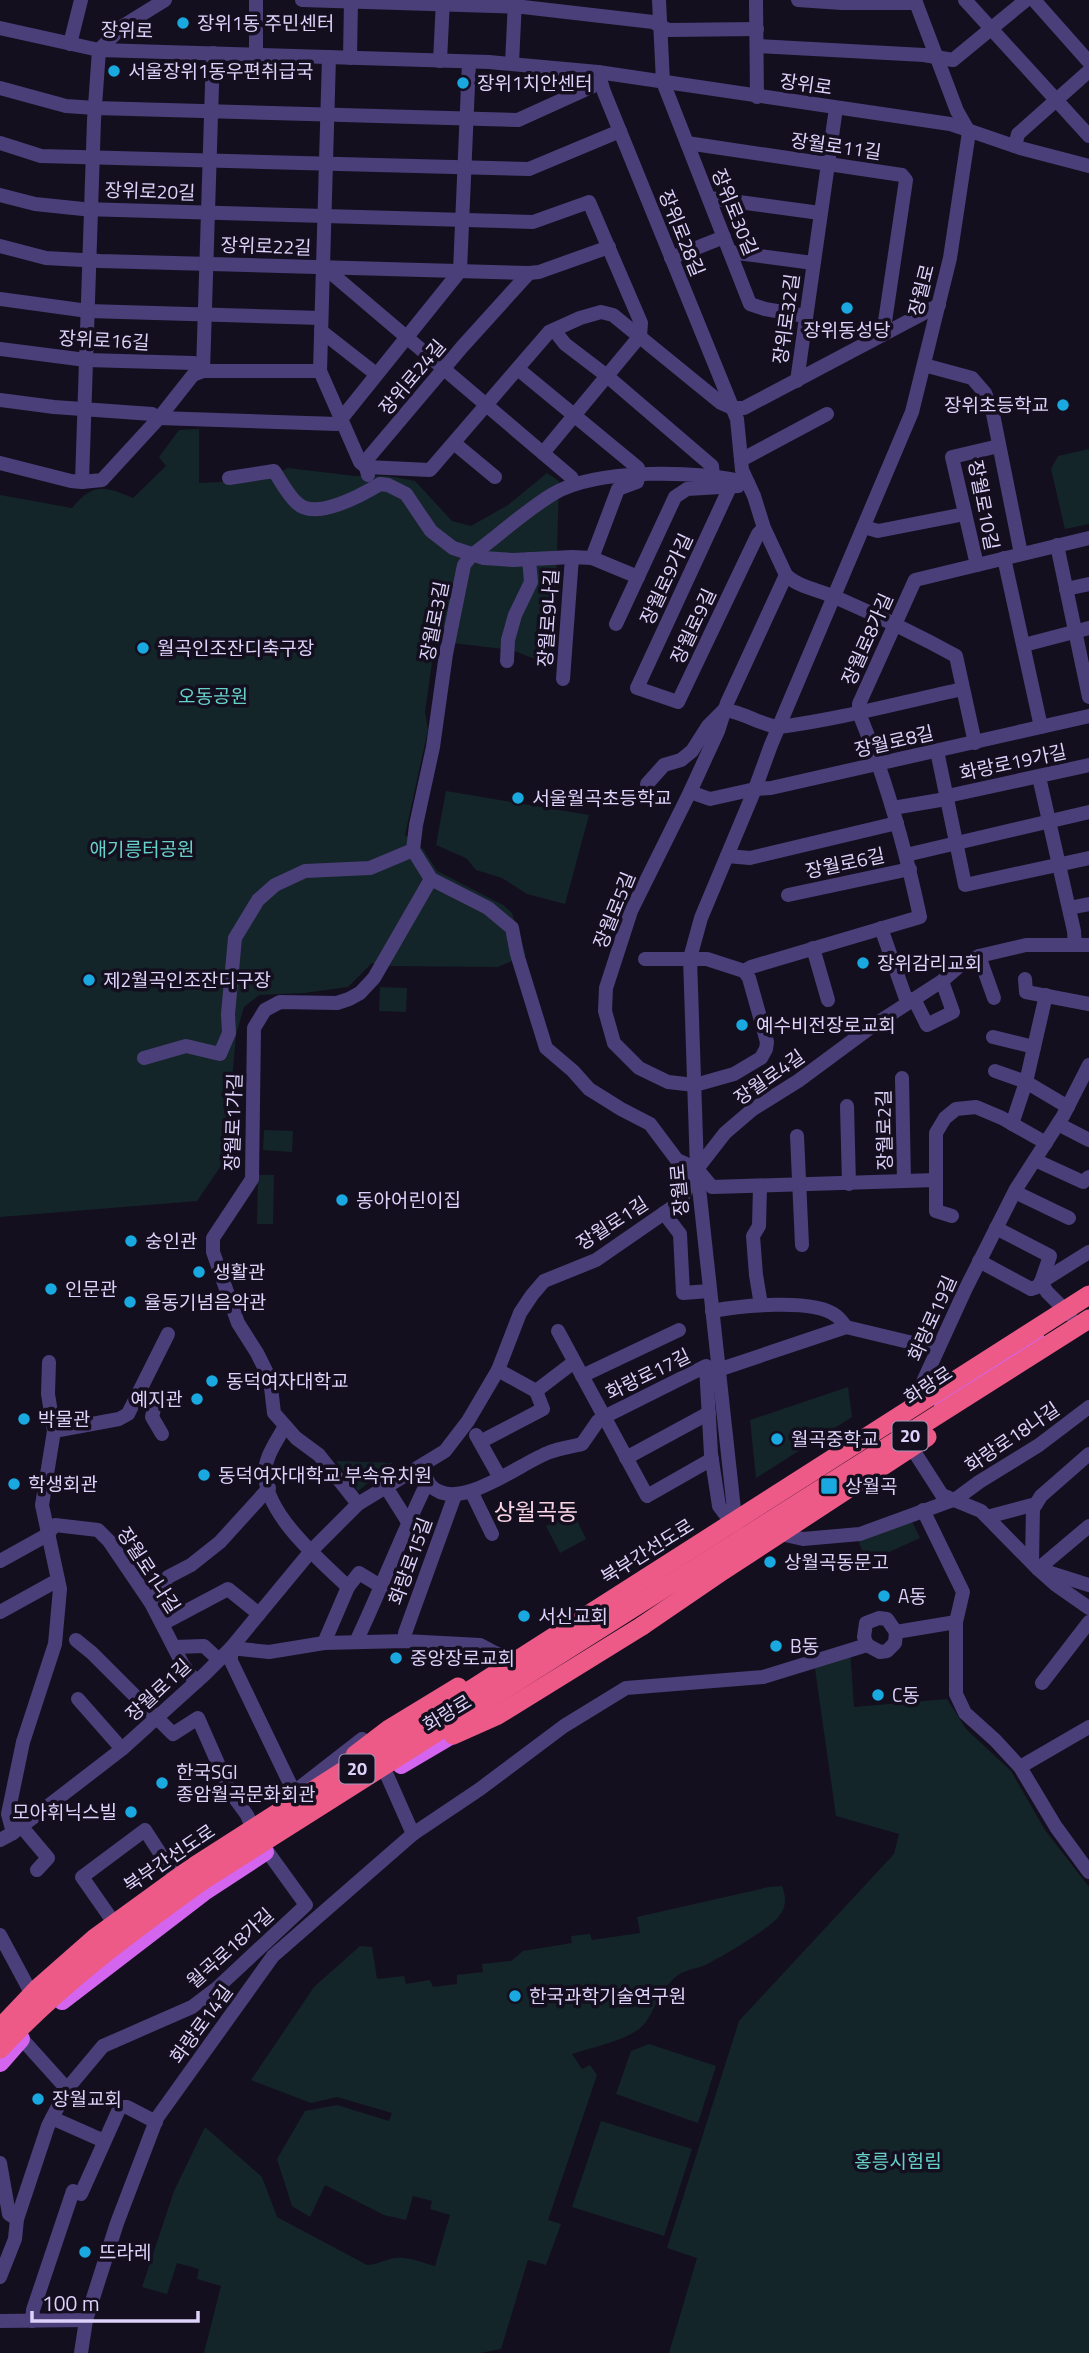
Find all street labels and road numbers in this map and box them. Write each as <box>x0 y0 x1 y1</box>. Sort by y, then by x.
street label: 장위로 <box>100 14 154 45</box>
street label: 장위로 <box>778 65 834 102</box>
street label: 장월로11길 <box>789 125 883 166</box>
street label: 장위로30길 <box>705 164 766 260</box>
street label: 장위로20길 <box>104 174 196 207</box>
street label: 장위로28길 <box>652 185 713 281</box>
street label: 장위로22길 <box>220 229 312 262</box>
street label: 장월로 <box>900 261 941 319</box>
street label: 장위로32길 <box>765 272 806 366</box>
street label: 장위로16길 <box>58 323 150 356</box>
street label: 장위로24길 <box>371 332 452 421</box>
street label: 장월로10길 <box>962 457 1007 552</box>
street label: 장월로9가길 <box>632 528 699 629</box>
street label: 장월로9나길 <box>530 568 565 668</box>
street label: 장월로3길 <box>412 579 455 663</box>
street label: 장월로9길 <box>662 583 723 668</box>
street label: 장월로8가길 <box>833 588 900 689</box>
street label: 장월로8길 <box>851 717 936 764</box>
street label: 화랑로19가길 <box>957 736 1069 787</box>
street label: 장월로6길 <box>802 840 887 885</box>
street label: 장월로5길 <box>585 867 642 953</box>
street label: 장월로4길 <box>727 1042 810 1112</box>
street label: 장월로1가길 <box>216 1072 249 1171</box>
street label: 장월로2길 <box>868 1089 899 1171</box>
street label: 장월로 <box>662 1163 695 1217</box>
street label: 장월로1길 <box>570 1188 653 1257</box>
street label: 화랑로19길 <box>900 1270 963 1365</box>
street label: 화랑로17길 <box>600 1341 695 1407</box>
street label: 화랑로 <box>898 1358 958 1411</box>
street label: 화랑로18나길 <box>959 1394 1065 1479</box>
road number: 20 <box>892 1422 928 1450</box>
street label: 북부간선도로 <box>595 1510 699 1591</box>
street label: 화랑로15길 <box>380 1513 439 1609</box>
street label: 장월로1나길 <box>111 1521 188 1619</box>
street label: 장월로1길 <box>118 1652 197 1728</box>
street label: 화랑로 <box>417 1687 477 1739</box>
road number: 20 <box>340 1754 374 1784</box>
street label: 북부간선도로 <box>117 1816 220 1899</box>
street label: 월곡로18가길 <box>180 1900 280 1995</box>
street label: 화랑로14길 <box>162 1978 239 2069</box>

